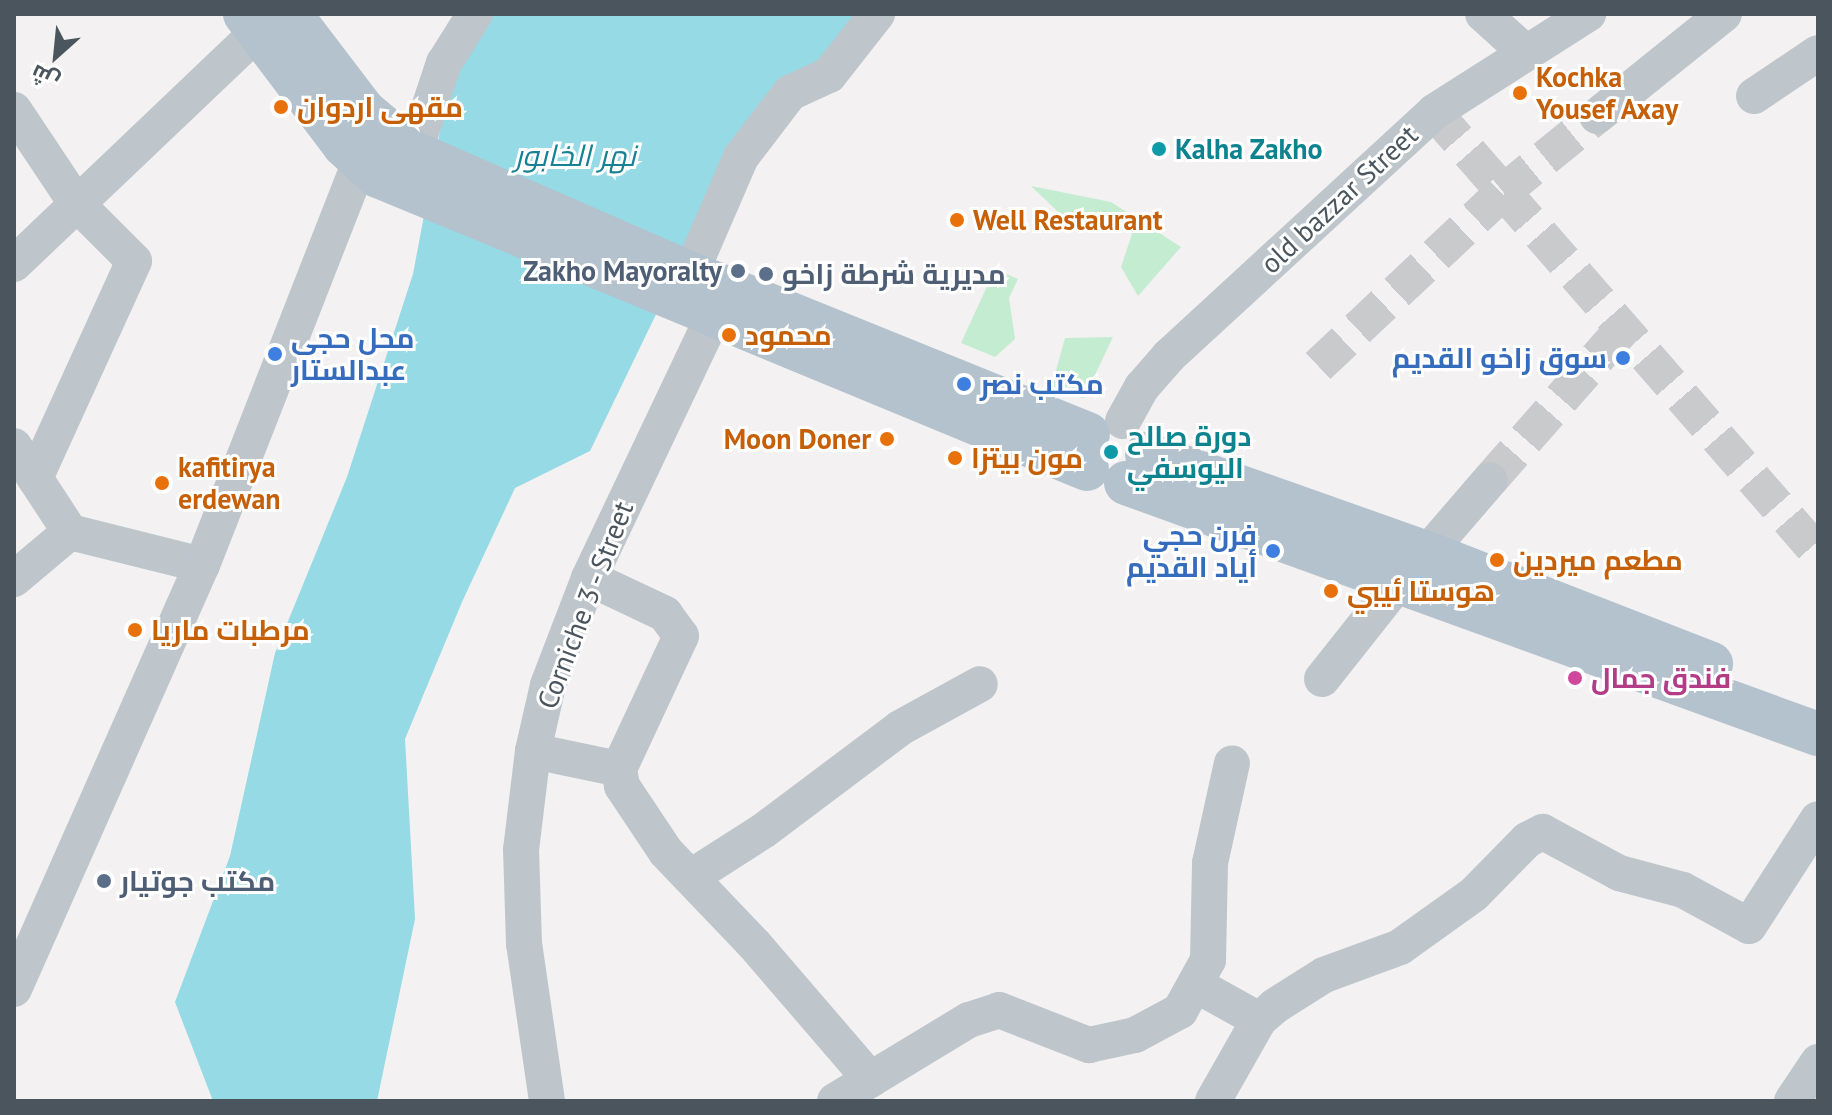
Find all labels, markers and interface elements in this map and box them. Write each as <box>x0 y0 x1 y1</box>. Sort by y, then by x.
north arrow <box>16 16 96 96</box>
text: ش <box>26 59 64 96</box>
place label: Kochka Yousef Axay <box>1536 60 1680 126</box>
marker: Kochka Yousef Axay <box>1511 84 1529 102</box>
place label: مقهى اردوان <box>297 90 463 124</box>
marker: مقهى اردوان <box>272 98 290 116</box>
street label: old bazzar Street <box>1254 118 1424 280</box>
place label: Kalha Zakho <box>1175 132 1323 166</box>
water label: نهر الخابور <box>514 137 636 173</box>
marker: Kalha Zakho <box>1150 140 1168 158</box>
place label: Well Restaurant <box>973 203 1162 237</box>
marker: Well Restaurant <box>948 211 966 229</box>
place label: Zakho Mayoralty <box>523 254 722 288</box>
place label: مديرية شرطة زاخو <box>782 257 1006 291</box>
marker: Zakho Mayoralty <box>729 262 747 280</box>
marker: مديرية شرطة زاخو <box>757 265 775 283</box>
place label: محمود <box>745 318 832 352</box>
place label: محل حجي عبدالستار <box>291 321 414 387</box>
marker: محمود <box>720 326 738 344</box>
place label: سوق زاخو القديم <box>1392 341 1607 375</box>
marker: محل حجي عبدالستار <box>266 345 284 363</box>
marker: سوق زاخو القديم <box>1614 349 1632 367</box>
place label: مكتب نصر <box>980 367 1104 401</box>
marker: مكتب نصر <box>955 375 973 393</box>
place label: دورة صالح اليوسفي <box>1127 419 1251 485</box>
place label: Moon Doner <box>724 422 871 456</box>
marker: Moon Doner <box>878 430 896 448</box>
place label: مون بيتزا <box>971 441 1083 475</box>
marker: دورة صالح اليوسفي <box>1102 443 1120 461</box>
marker: مون بيتزا <box>946 449 964 467</box>
place label: kafitirya erdewan <box>178 450 281 516</box>
marker: kafitirya erdewan <box>153 474 171 492</box>
street label: Corniche 3 - Street <box>529 495 641 715</box>
place label: فرن حجي أياد القديم <box>1126 518 1257 584</box>
marker: فرن حجي أياد القديم <box>1264 542 1282 560</box>
place label: مطعم ميردين <box>1513 543 1683 577</box>
marker: مطعم ميردين <box>1488 551 1506 569</box>
place label: هوستا ئيبي <box>1347 574 1495 608</box>
marker: هوستا ئيبي <box>1322 582 1340 600</box>
place label: مرطبات ماريا <box>151 613 310 647</box>
marker: مرطبات ماريا <box>126 621 144 639</box>
place label: فندق جمال <box>1591 661 1731 695</box>
marker: فندق جمال <box>1566 669 1584 687</box>
place label: مکتب جوتیار <box>120 864 275 898</box>
marker: مکتب جوتیار <box>95 872 113 890</box>

